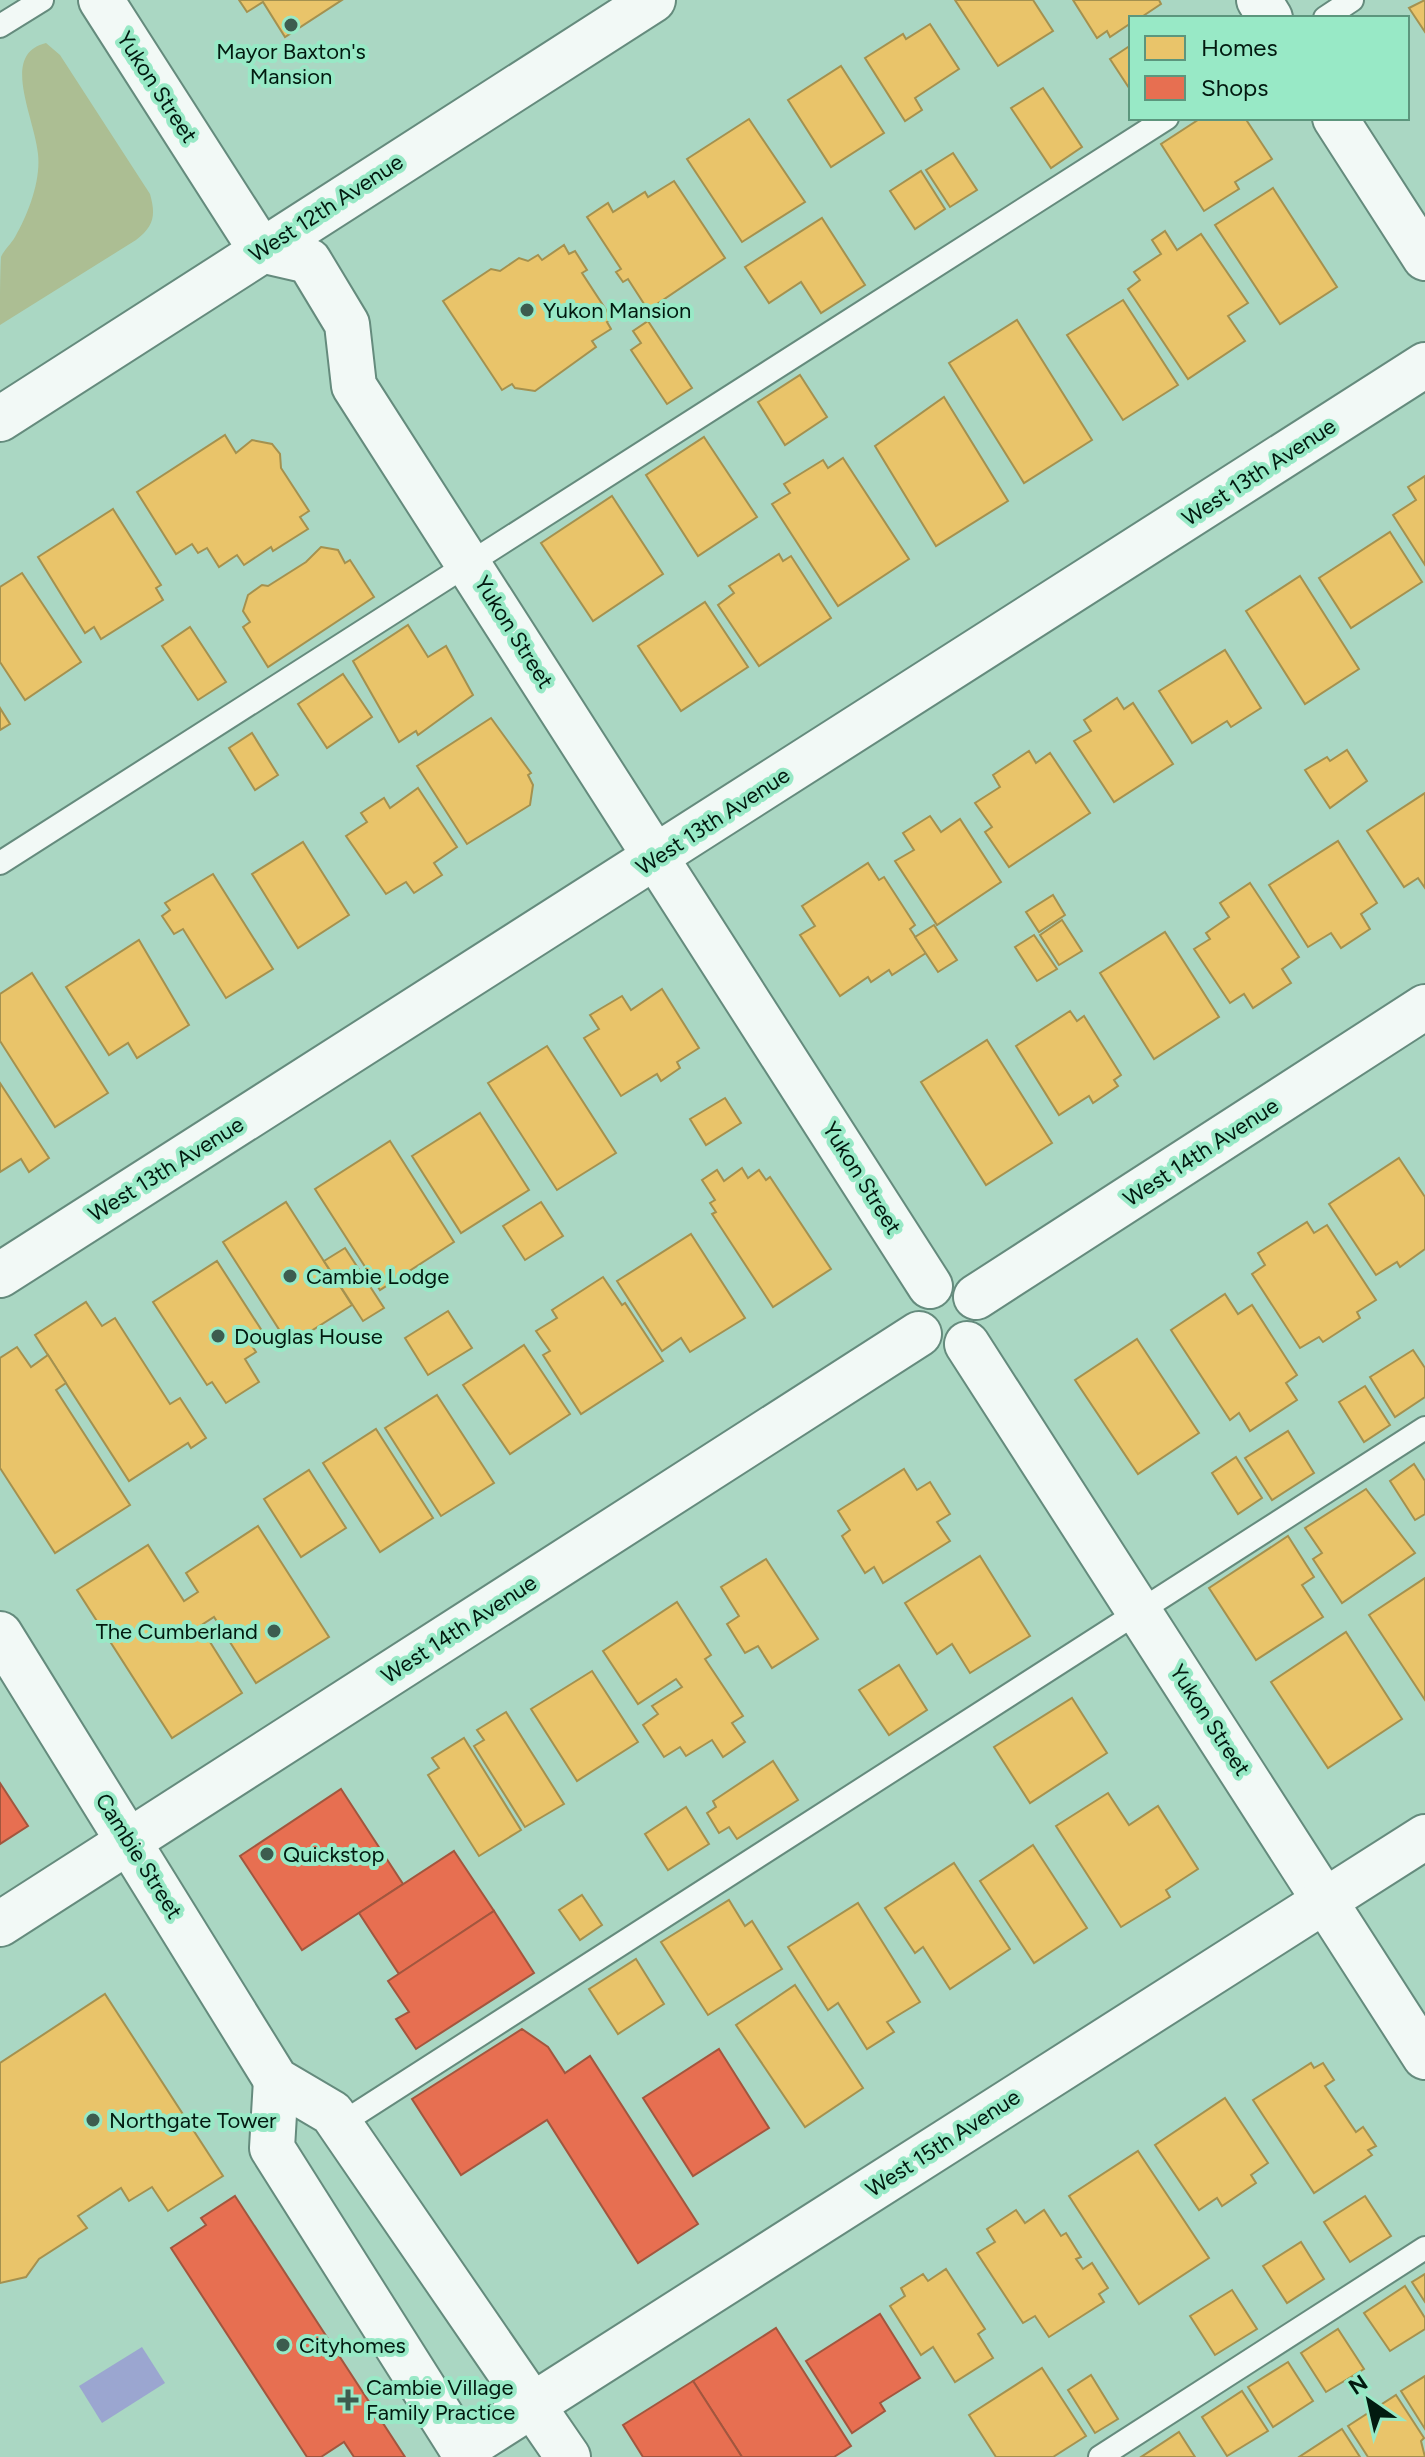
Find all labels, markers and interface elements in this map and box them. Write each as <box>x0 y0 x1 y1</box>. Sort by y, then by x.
marker: Mayor Baxton's Mansion <box>282 16 300 34</box>
legend <box>1129 16 1409 120</box>
street label: Yukon Street <box>111 26 203 148</box>
text: Homes <box>1201 33 1278 62</box>
place label: Mayor Baxton's Mansion <box>216 38 366 90</box>
text: Shops <box>1201 73 1268 102</box>
street label: West 12th Avenue <box>244 148 408 268</box>
place label: Yukon Mansion <box>543 297 691 324</box>
marker: Yukon Mansion <box>518 301 536 319</box>
street label: West 13th Avenue <box>1177 412 1341 532</box>
street label: Yukon Street <box>469 571 559 693</box>
street label: West 13th Avenue <box>631 761 795 881</box>
street label: West 14th Avenue <box>1118 1092 1284 1212</box>
street label: West 13th Avenue <box>83 1110 249 1228</box>
street label: Yukon Street <box>817 1117 907 1239</box>
place label: Cambie Lodge <box>306 1263 449 1290</box>
marker: Cambie Lodge <box>281 1267 299 1285</box>
place label: Douglas House <box>234 1323 383 1350</box>
marker: Douglas House <box>209 1327 227 1345</box>
street label: West 14th Avenue <box>376 1569 542 1689</box>
place label: The Cumberland <box>96 1618 258 1645</box>
marker: The Cumberland <box>265 1622 283 1640</box>
street label: Yukon Street <box>1164 1659 1256 1781</box>
street label: Cambie Street <box>90 1788 188 1924</box>
place label: Quickstop <box>283 1841 384 1868</box>
marker: Quickstop <box>258 1845 276 1863</box>
street label: West 15th Avenue <box>861 2083 1025 2203</box>
place label: Northgate Tower <box>109 2107 277 2134</box>
marker: Northgate Tower <box>84 2111 102 2129</box>
place label: Cityhomes <box>299 2332 406 2359</box>
marker: Cityhomes <box>274 2336 292 2354</box>
north arrow <box>1329 2361 1409 2441</box>
text: N <box>1343 2369 1373 2401</box>
place label: Cambie Village Family Practice <box>366 2374 515 2426</box>
marker: Cambie Village Family Practice <box>337 2389 359 2411</box>

